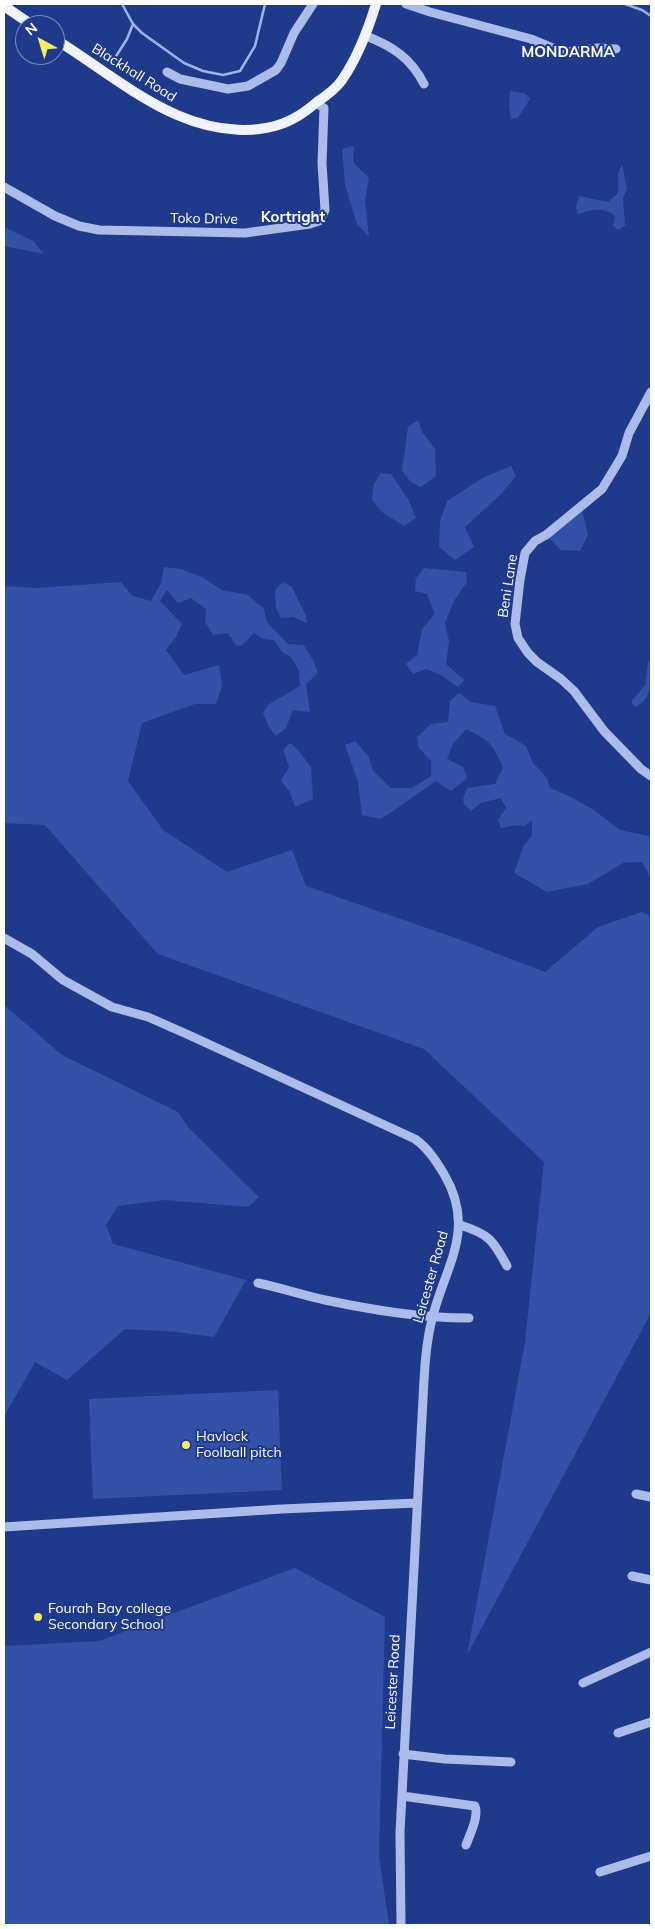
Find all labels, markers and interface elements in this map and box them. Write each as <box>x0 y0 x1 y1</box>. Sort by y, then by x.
north arrow <box>15 15 65 65</box>
text: N <box>21 19 41 39</box>
street label: Blackhall Road <box>89 40 179 106</box>
district label: MONDARMA <box>521 43 615 61</box>
district label: Kortright <box>261 208 325 226</box>
street label: Toko Drive <box>170 210 238 228</box>
street label: Beni Lane <box>495 553 521 619</box>
street label: Leicester Road <box>410 1229 452 1325</box>
place label: Havlock Foolball pitch <box>196 1429 282 1461</box>
marker: Havlock Foolball pitch <box>180 1439 192 1451</box>
place label: Fourah Bay college Secondary School <box>48 1601 171 1634</box>
marker: Fourah Bay college Secondary School <box>32 1611 44 1623</box>
street label: Leicester Road <box>382 1634 404 1730</box>

